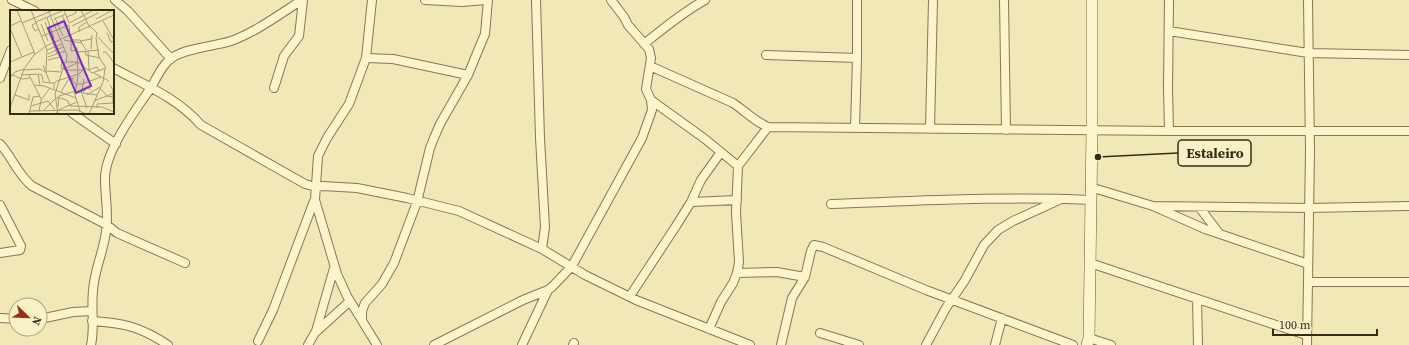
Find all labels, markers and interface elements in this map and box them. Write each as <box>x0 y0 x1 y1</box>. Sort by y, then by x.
inset map <box>10 10 114 114</box>
callout: Estaleiro <box>1178 140 1251 166</box>
text: Estaleiro <box>1186 143 1244 163</box>
north arrow <box>8 297 48 337</box>
scale bar <box>1273 311 1377 337</box>
text: N <box>28 314 45 327</box>
text: 100 m <box>1279 317 1311 333</box>

